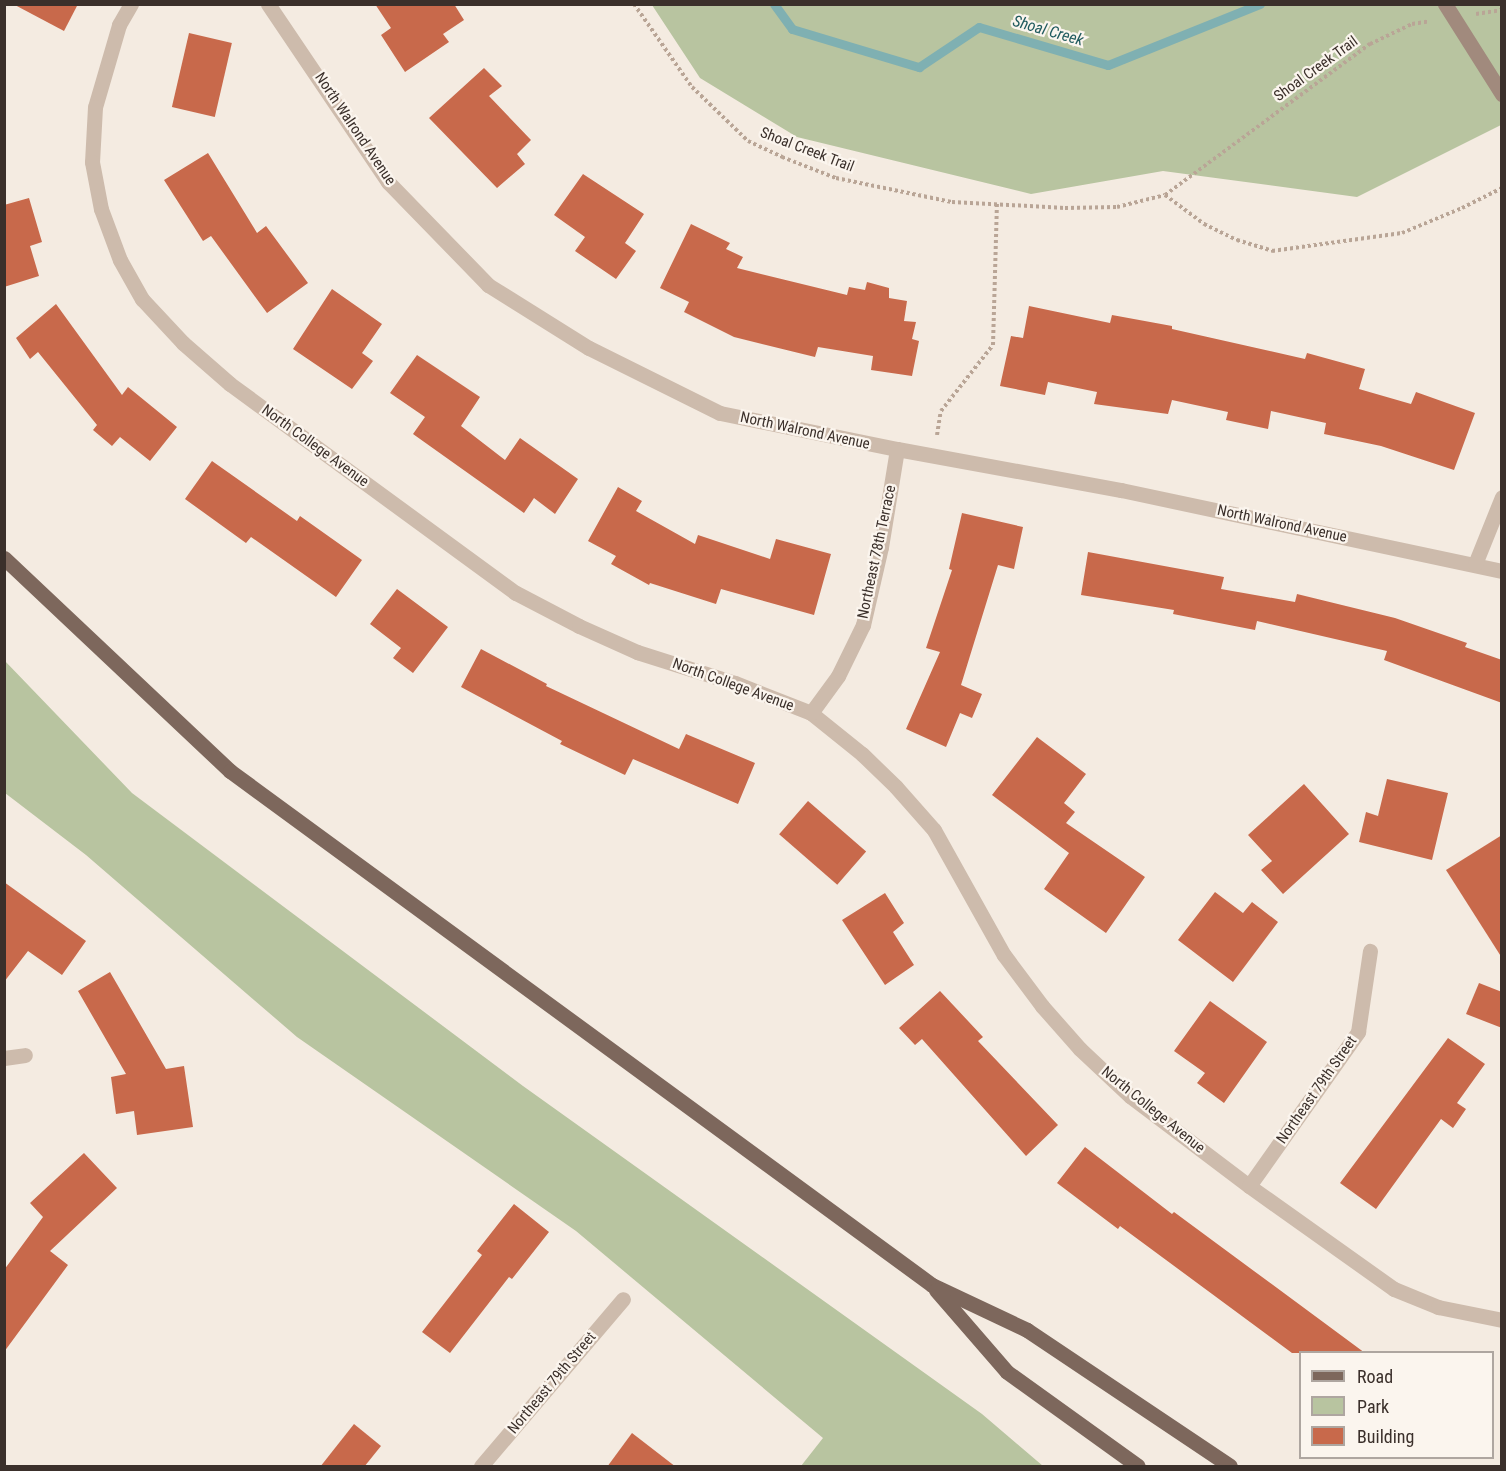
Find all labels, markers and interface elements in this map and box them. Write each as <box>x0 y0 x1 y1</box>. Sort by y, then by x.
water label: Shoal Creek <box>1010 12 1086 50</box>
street label: Shoal Creek Trail <box>1270 32 1362 106</box>
street label: North Walrond Avenue <box>311 69 399 189</box>
street label: Shoal Creek Trail <box>757 124 857 176</box>
street label: North College Avenue <box>258 401 372 491</box>
street label: North Walrond Avenue <box>739 408 871 454</box>
street label: Northeast 78th Terrace <box>854 483 900 621</box>
street label: North Walrond Avenue <box>1216 501 1348 547</box>
street label: North College Avenue <box>670 655 796 715</box>
street label: Northeast 79th Street <box>1273 1033 1361 1147</box>
street label: North College Avenue <box>1098 1063 1208 1157</box>
street label: Northeast 79th Street <box>504 1328 600 1438</box>
legend <box>1299 1351 1494 1459</box>
text: Road <box>1357 1366 1393 1387</box>
text: Park <box>1357 1396 1389 1417</box>
text: Building <box>1357 1426 1414 1447</box>

